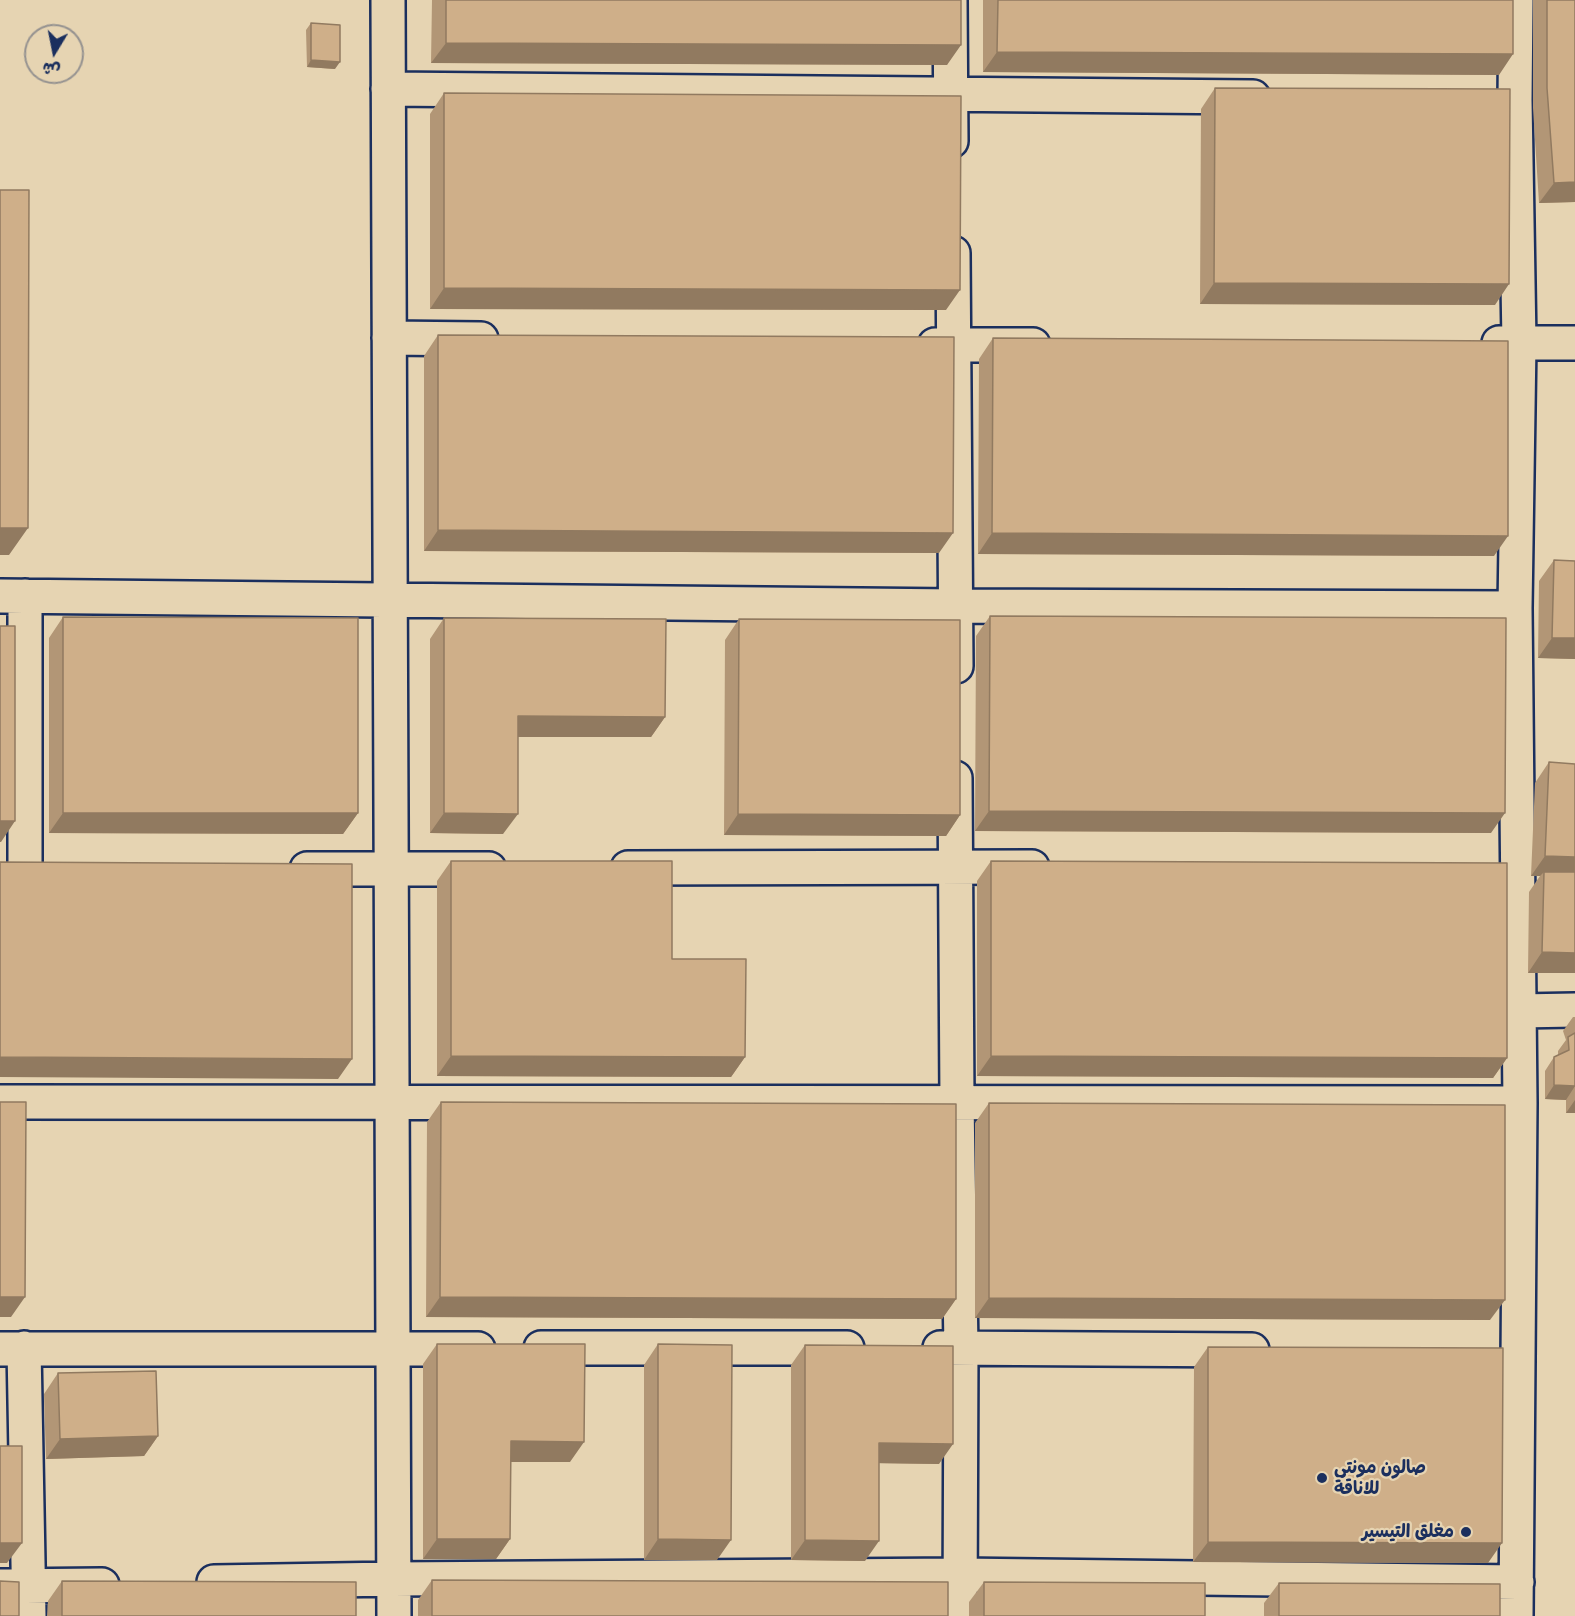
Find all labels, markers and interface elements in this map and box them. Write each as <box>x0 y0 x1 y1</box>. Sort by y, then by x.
north arrow <box>24 24 84 84</box>
text: ش <box>41 58 62 81</box>
place label: صالون مونتي للاناقة <box>1334 1457 1426 1500</box>
marker: صالون مونتي للاناقة <box>1315 1471 1329 1485</box>
place label: مغلق التيسير <box>1362 1521 1454 1543</box>
marker: مغلق التيسير <box>1459 1525 1473 1539</box>

